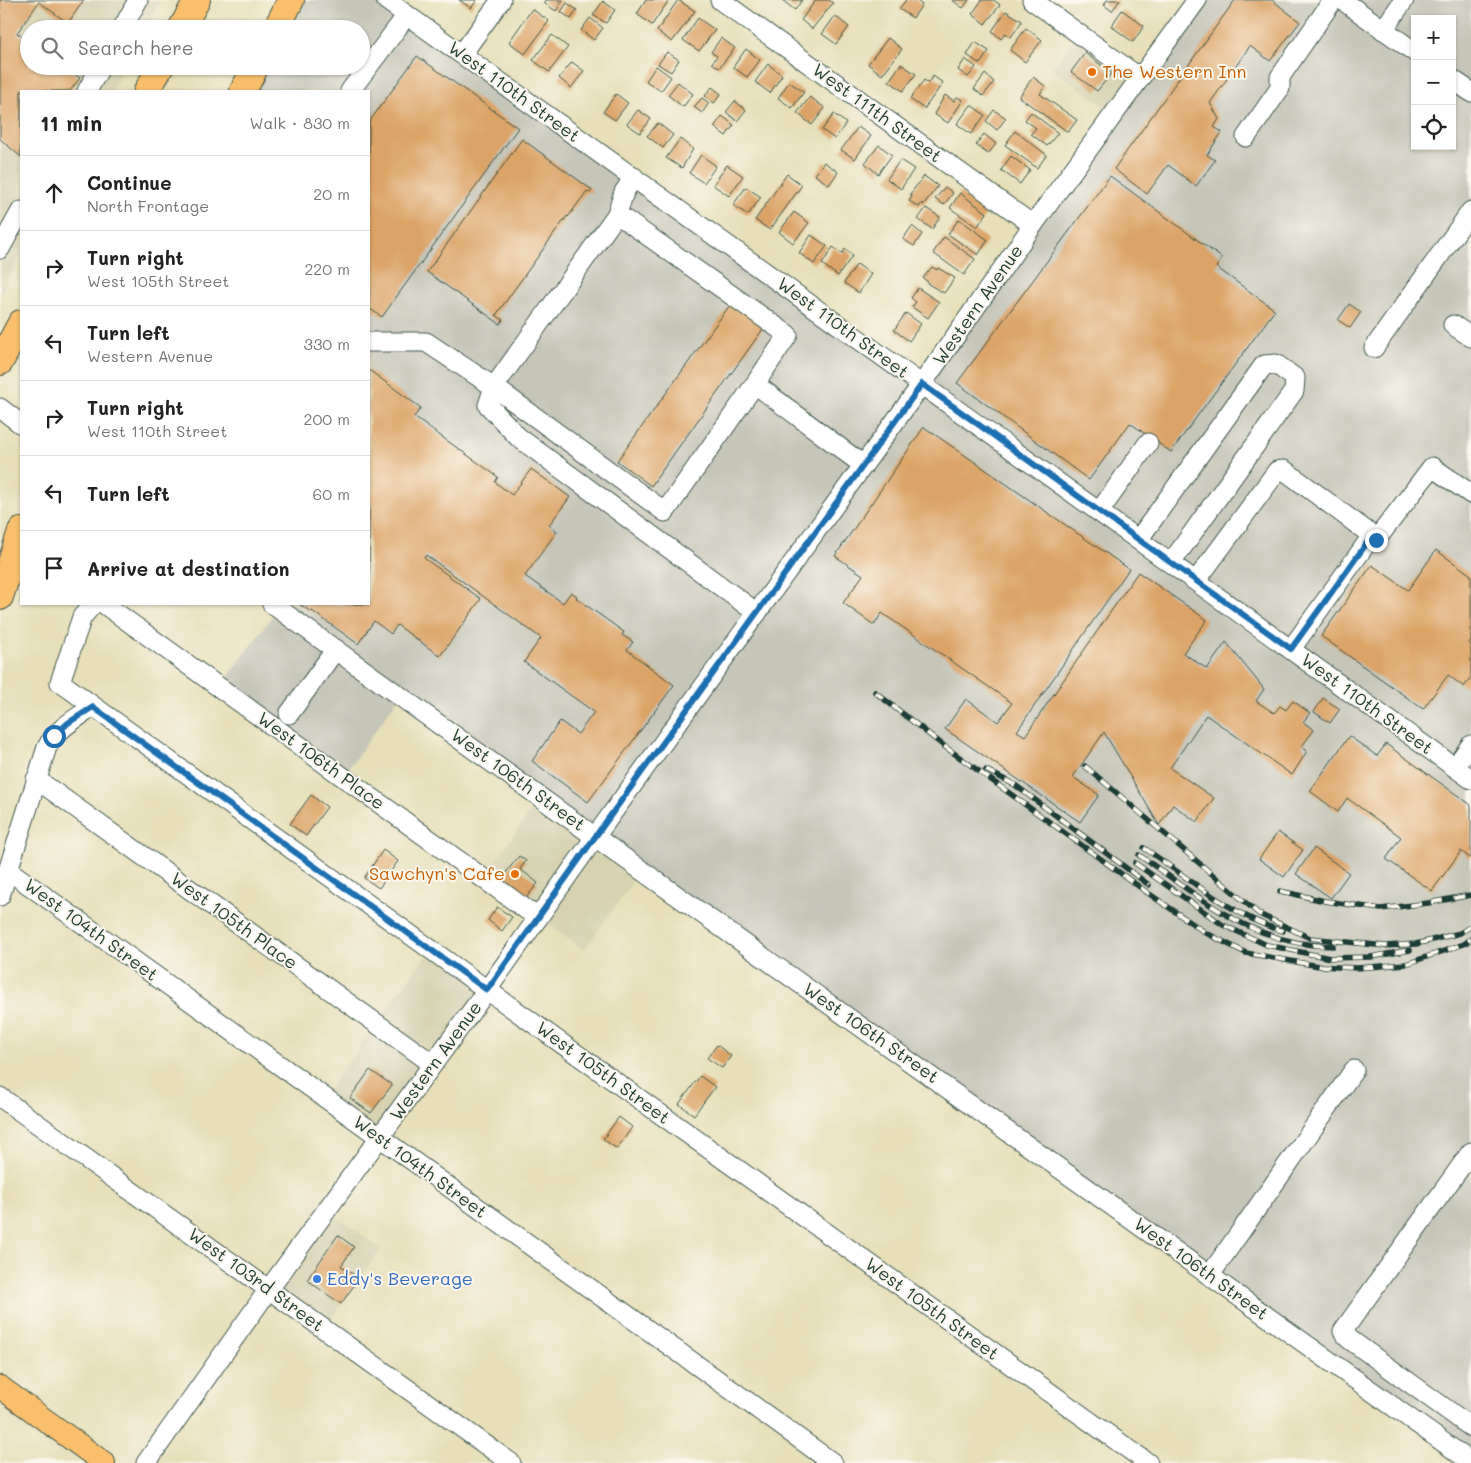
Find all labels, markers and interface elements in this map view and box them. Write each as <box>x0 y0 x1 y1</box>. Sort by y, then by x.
map controls <box>1411 15 1456 150</box>
button: + <box>1411 15 1456 60</box>
search box <box>20 20 370 75</box>
icon: search <box>38 34 66 62</box>
text: Search here <box>78 35 194 60</box>
street label: West 110th Street <box>444 35 585 147</box>
street label: West 111th Street <box>808 57 947 167</box>
place label: The Western Inn <box>1102 59 1246 83</box>
button: − <box>1411 60 1456 105</box>
marker: The Western Inn <box>1086 66 1098 78</box>
button: locate <box>1411 105 1456 150</box>
text: 11 min <box>40 109 102 136</box>
text: Walk · 830 m <box>249 112 350 133</box>
text: Continue <box>87 170 172 195</box>
icon: ahead <box>40 179 68 207</box>
text: 20 m <box>313 183 350 204</box>
text: North Frontage <box>87 195 209 216</box>
street label: Western Avenue <box>927 239 1028 369</box>
text: Turn right <box>87 245 184 270</box>
icon: right <box>40 254 68 282</box>
text: 220 m <box>304 258 350 279</box>
text: West 105th Street <box>87 270 229 291</box>
street label: West 110th Street <box>773 271 914 383</box>
text: Turn left <box>87 320 170 345</box>
icon: left <box>40 329 68 357</box>
text: 330 m <box>304 333 350 354</box>
text: Western Avenue <box>87 345 213 366</box>
text: Turn right <box>87 395 184 420</box>
icon: right <box>40 404 68 432</box>
text: 200 m <box>303 408 350 429</box>
text: West 110th Street <box>87 420 227 441</box>
icon: left <box>40 479 68 507</box>
text: Turn left <box>87 481 170 506</box>
text: 60 m <box>313 483 350 504</box>
route end <box>1365 529 1388 552</box>
icon: arrive <box>40 554 68 582</box>
text: Arrive at destination <box>87 556 290 581</box>
street label: West 110th Street <box>1297 647 1438 759</box>
street label: West 106th Place <box>253 706 390 814</box>
street label: West 106th Street <box>447 722 591 836</box>
route start <box>43 725 66 748</box>
place label: Sawchyn's Cafe <box>369 861 505 885</box>
street label: West 105th Place <box>166 866 303 974</box>
marker: Sawchyn's Cafe <box>509 868 521 880</box>
street label: West 104th Street <box>20 872 163 986</box>
street label: West 106th Street <box>799 976 944 1088</box>
street label: Western Avenue <box>384 996 487 1125</box>
street label: West 105th Street <box>532 1015 675 1129</box>
street label: West 104th Street <box>349 1109 492 1223</box>
street label: West 106th Street <box>1130 1211 1274 1325</box>
street label: West 103rd Street <box>184 1222 329 1337</box>
street label: West 105th Street <box>861 1251 1004 1365</box>
place label: Eddy's Beverage <box>327 1266 473 1290</box>
marker: Eddy's Beverage <box>311 1273 323 1285</box>

